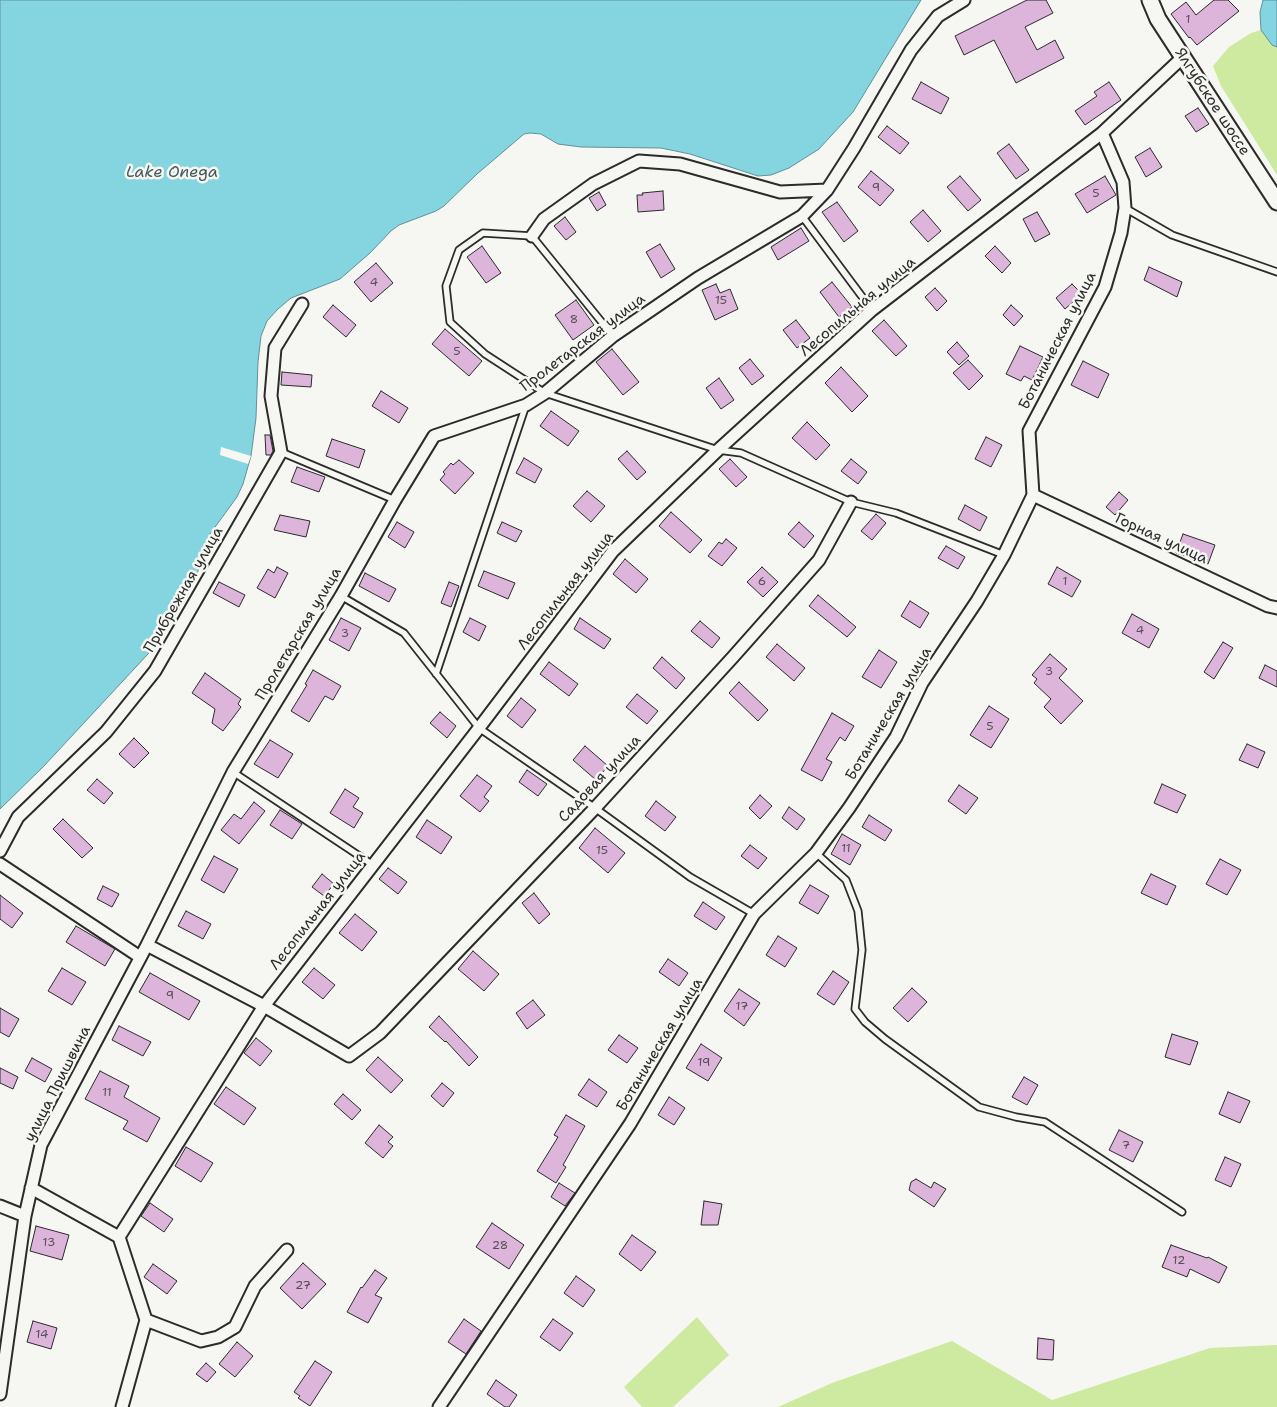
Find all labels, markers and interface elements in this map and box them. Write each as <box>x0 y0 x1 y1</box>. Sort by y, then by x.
house number: 1 <box>1185 13 1191 27</box>
street label: Ялгубское шоссе <box>1171 45 1253 159</box>
water label: Lake Onega <box>126 163 218 183</box>
house number: 9 <box>872 181 880 195</box>
house number: 5 <box>1092 187 1100 201</box>
street label: Лесопильная улица <box>797 253 919 361</box>
street label: Ботаническая улица <box>1015 269 1101 413</box>
house number: 4 <box>370 276 378 290</box>
street label: Пролетарская улица <box>517 290 649 396</box>
house number: 15 <box>715 294 727 308</box>
house number: 8 <box>570 313 578 327</box>
house number: 5 <box>453 345 461 359</box>
street label: Горная улица <box>1112 510 1210 568</box>
street label: Прибрежная улица <box>141 524 227 656</box>
street label: Лесопильная улица <box>514 528 618 654</box>
street label: Пролетарская улица <box>252 564 346 704</box>
house number: 6 <box>758 575 766 589</box>
house number: 1 <box>1062 575 1068 589</box>
house number: 4 <box>1136 624 1144 638</box>
house number: 3 <box>341 627 349 641</box>
street label: Ботаническая улица <box>842 644 936 784</box>
house number: 3 <box>1045 665 1053 679</box>
house number: 5 <box>986 720 994 734</box>
street label: Садовая улица <box>555 732 645 826</box>
house number: 11 <box>841 842 851 856</box>
house number: 15 <box>596 844 608 858</box>
street label: Лесопильная улица <box>266 848 370 974</box>
street label: Ботаническая улица <box>613 975 707 1115</box>
house number: 9 <box>166 989 174 1003</box>
house number: 17 <box>736 1000 748 1014</box>
street label: улица Пришвина <box>21 1023 95 1145</box>
house number: 19 <box>698 1056 710 1070</box>
house number: 11 <box>102 1086 112 1100</box>
house number: 7 <box>1122 1139 1130 1153</box>
house number: 13 <box>43 1236 55 1250</box>
house number: 28 <box>492 1239 508 1253</box>
house number: 12 <box>1173 1254 1185 1268</box>
house number: 27 <box>295 1279 311 1293</box>
house number: 14 <box>36 1328 48 1342</box>

